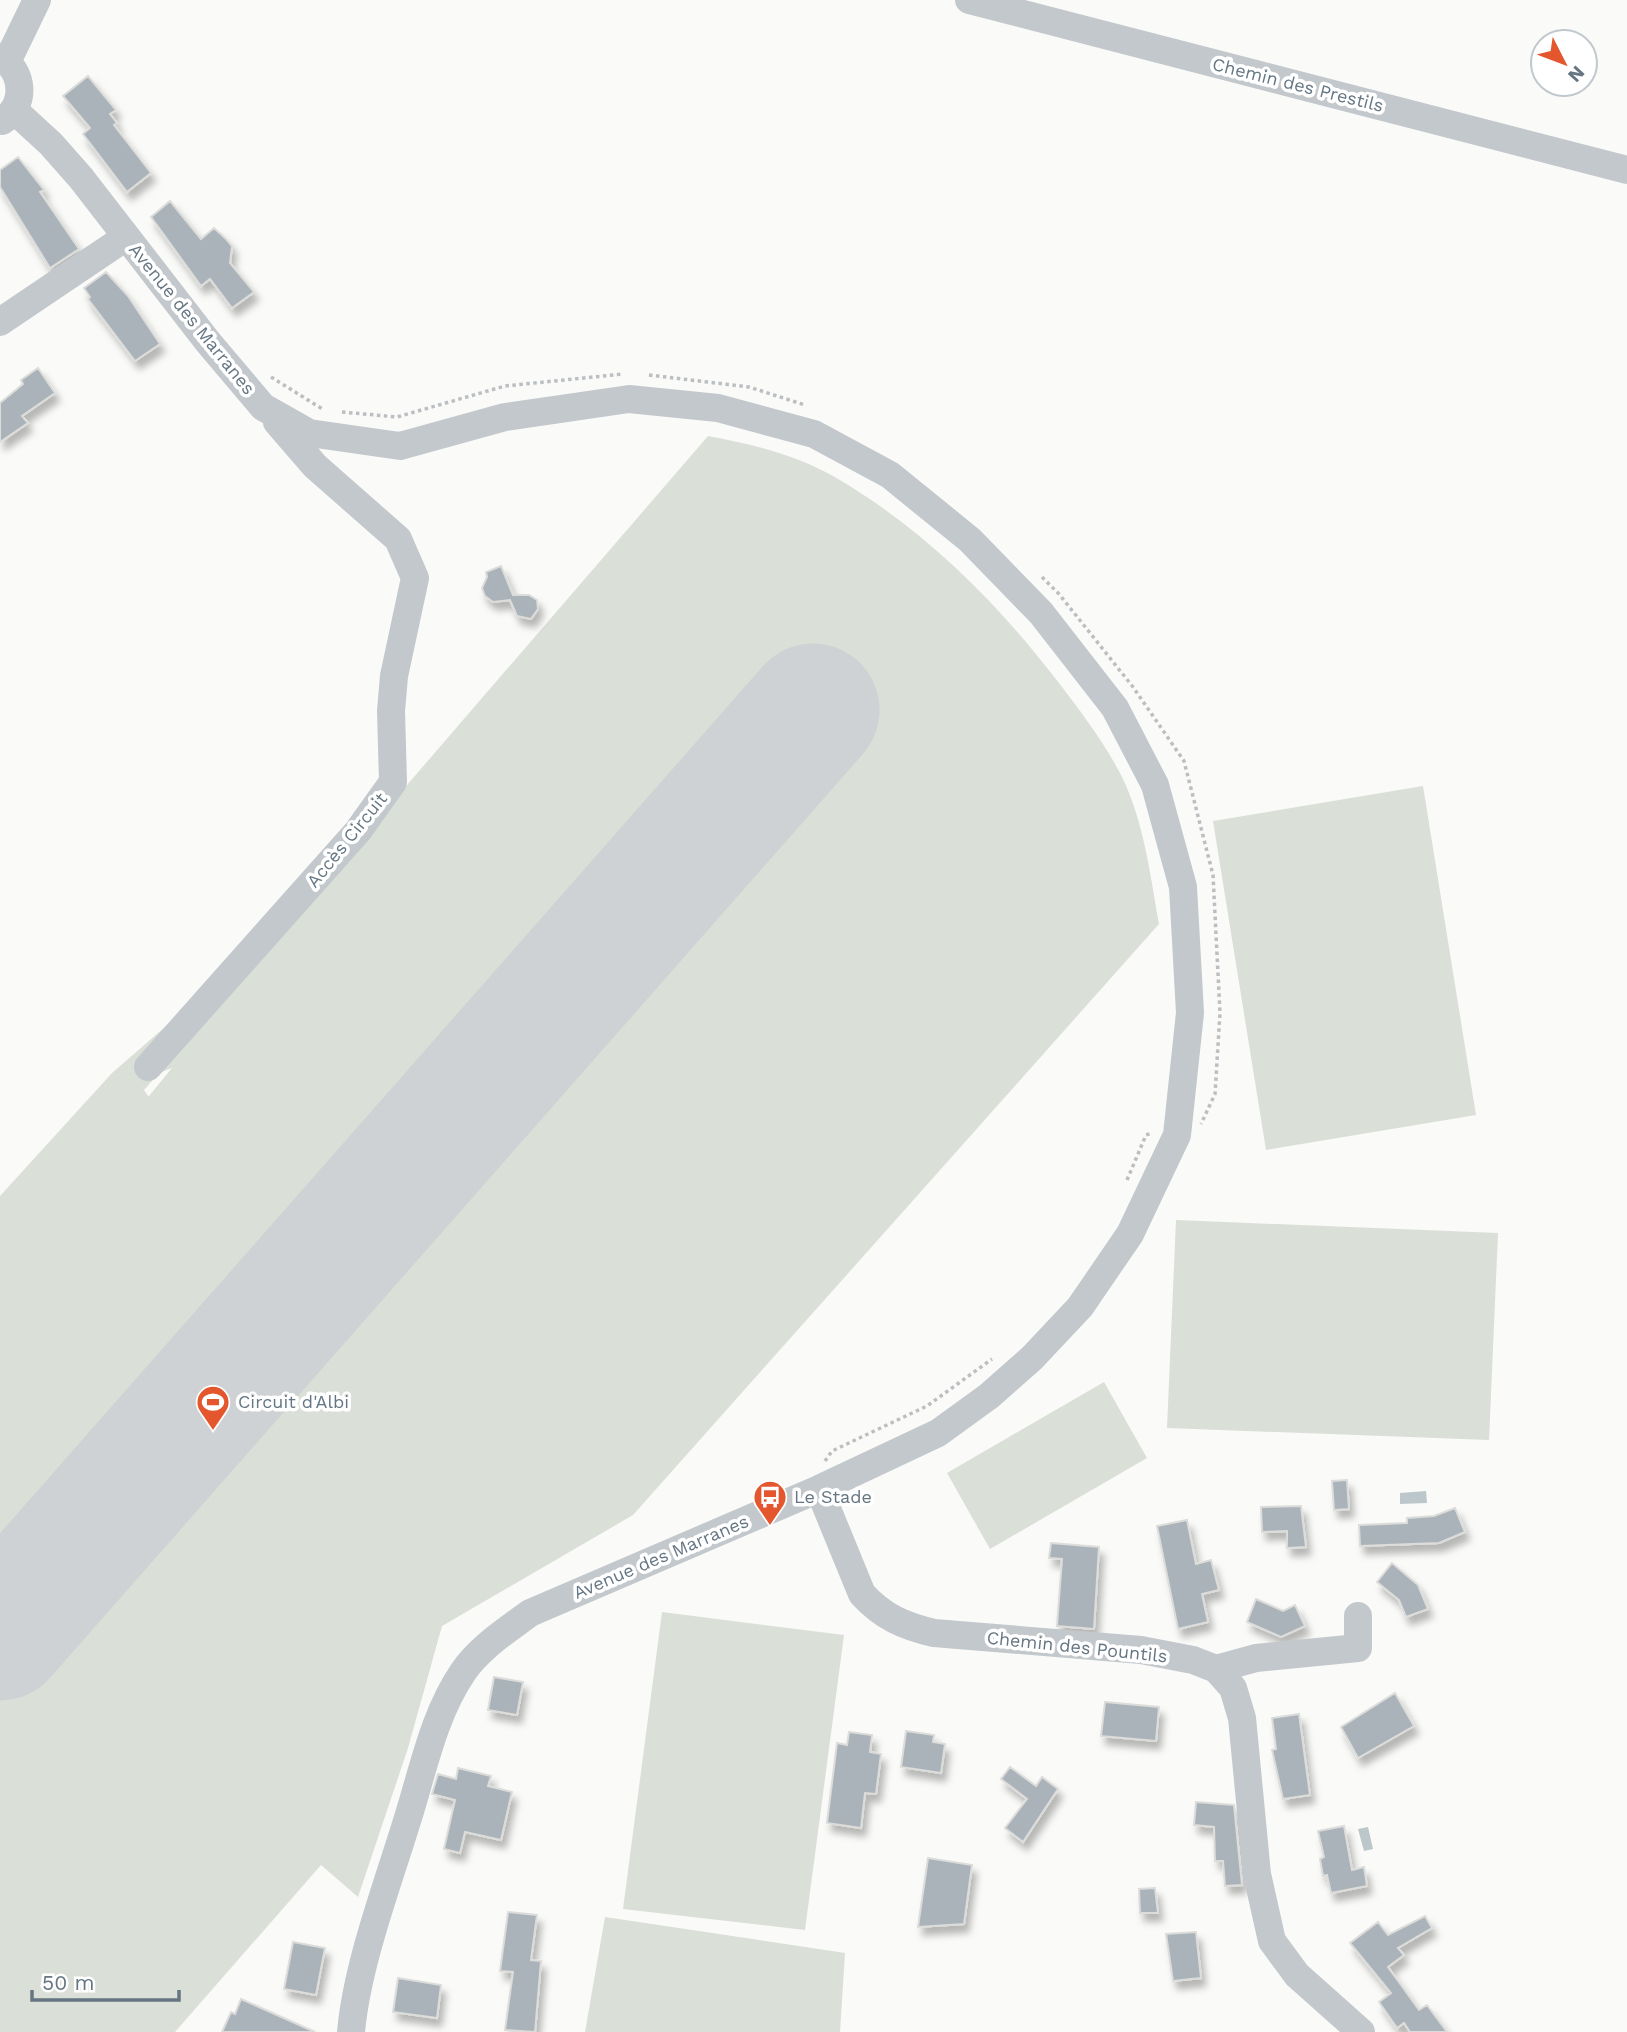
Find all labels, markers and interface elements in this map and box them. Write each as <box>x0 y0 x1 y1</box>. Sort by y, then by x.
north arrow <box>1529 28 1599 98</box>
street label: Chemin des Prestils <box>1210 53 1386 116</box>
text: N <box>1563 61 1590 87</box>
street label: Avenue des Marranes <box>125 239 260 398</box>
street label: Accès Circuit <box>302 788 391 891</box>
sports icon: Circuit d'Albi <box>194 1383 232 1432</box>
place label: Circuit d'Albi <box>238 1391 349 1412</box>
bus stop icon: Le Stade <box>751 1478 789 1527</box>
place label: Le Stade <box>794 1486 872 1507</box>
street label: Avenue des Marranes <box>570 1510 752 1603</box>
street label: Chemin des Pountils <box>986 1627 1168 1666</box>
scale bar <box>32 1958 178 2002</box>
text: 50 m <box>42 1970 94 1995</box>

